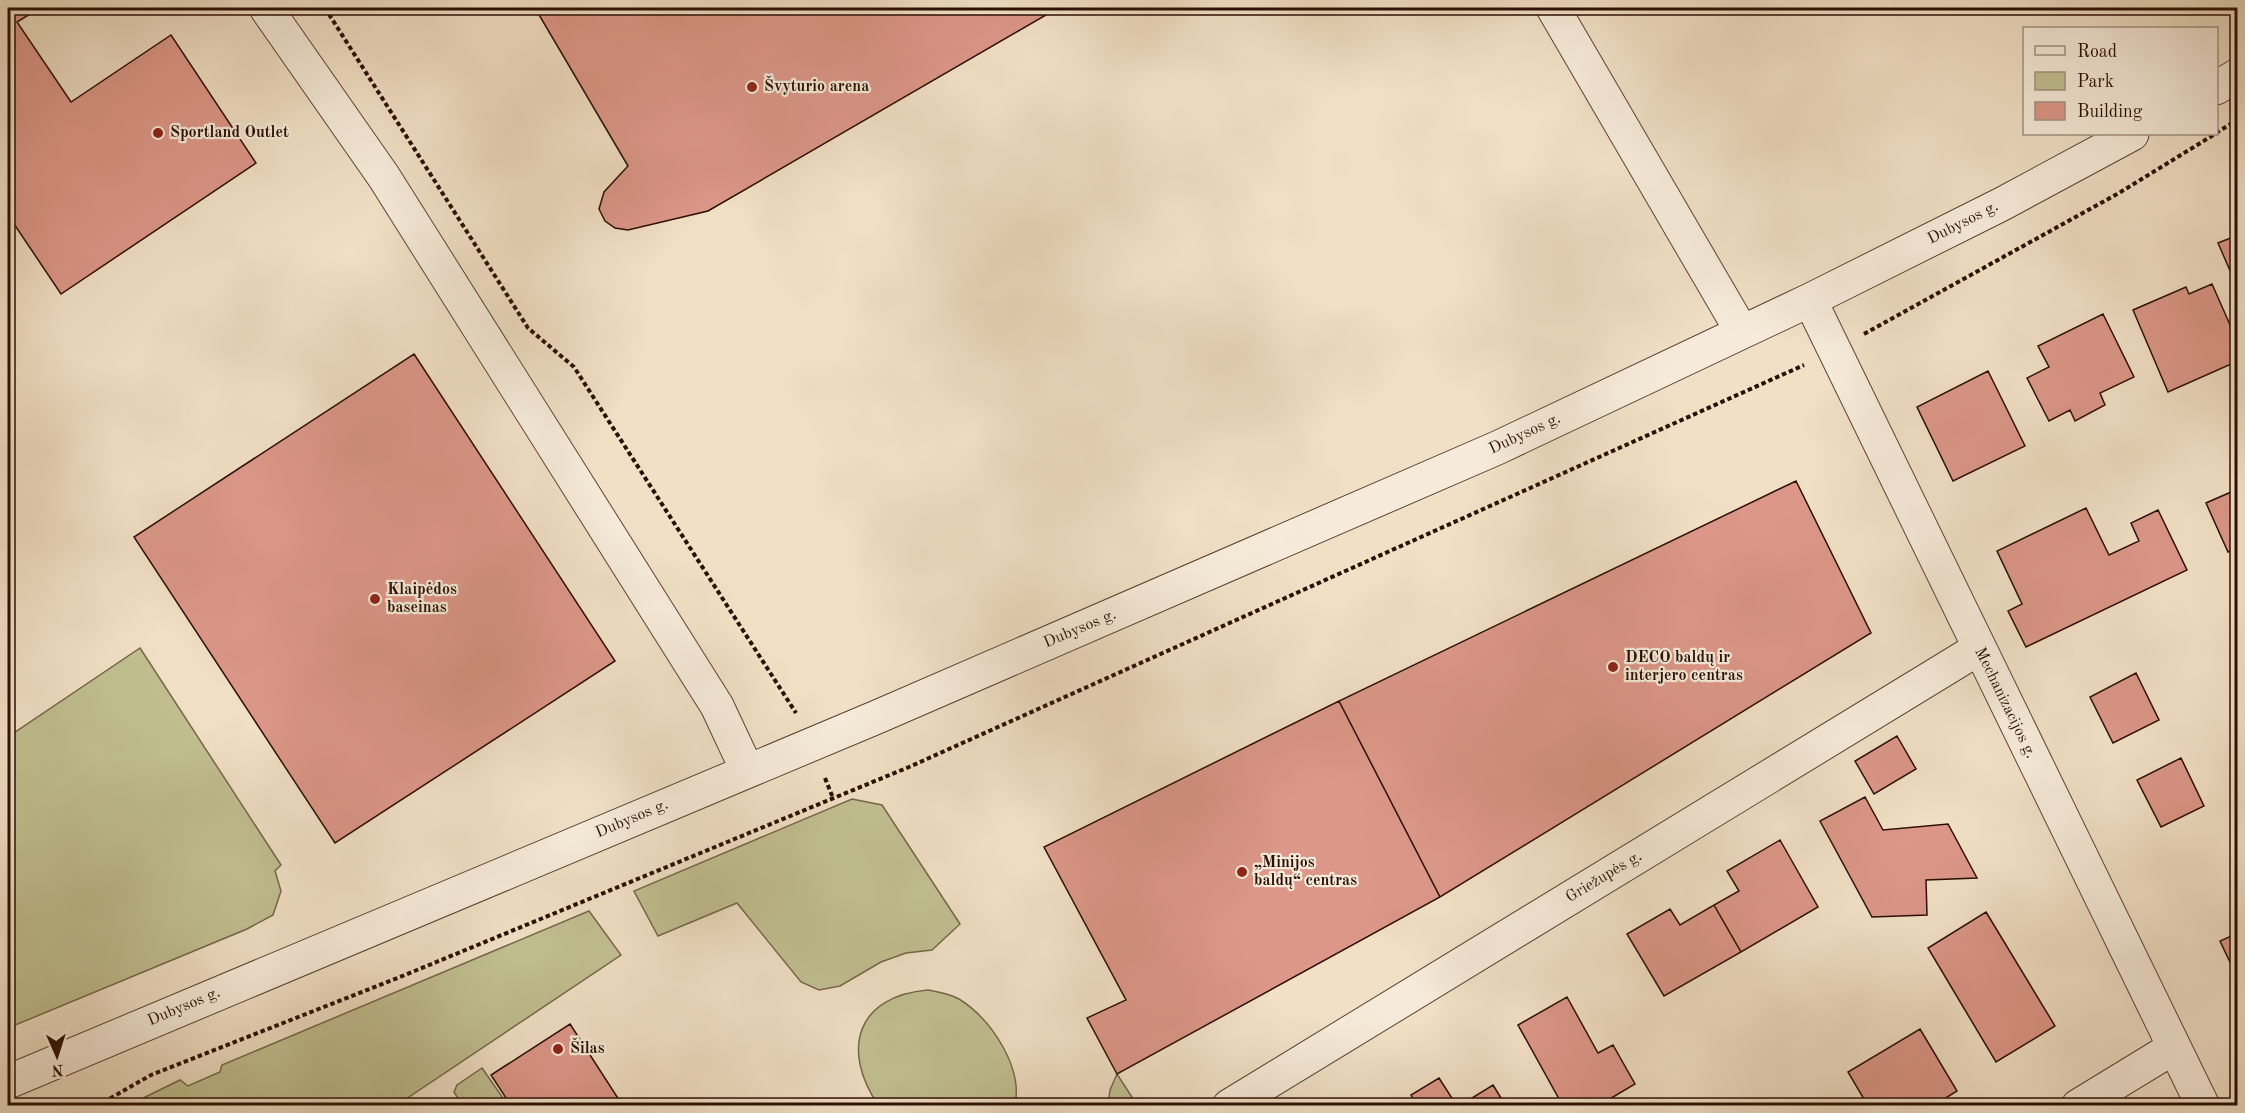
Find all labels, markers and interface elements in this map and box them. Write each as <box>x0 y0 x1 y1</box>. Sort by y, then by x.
legend <box>2023 27 2218 135</box>
text: Road <box>2077 43 2117 61</box>
text: Park <box>2077 73 2114 91</box>
place label: Švyturio arena <box>764 75 869 95</box>
marker: Švyturio arena <box>745 80 759 94</box>
text: Building <box>2077 103 2143 121</box>
place label: Sportland Outlet <box>170 125 289 141</box>
marker: Sportland Outlet <box>151 126 165 140</box>
street label: Dubysos g. <box>1925 198 2001 248</box>
street label: Dubysos g. <box>1487 410 1563 458</box>
place label: Klaipėdos baseinas <box>387 582 457 616</box>
marker: Klaipėdos baseinas <box>368 592 382 606</box>
street label: Dubysos g. <box>1041 607 1119 651</box>
street label: Mechanizacijos g. <box>1971 645 2039 761</box>
place label: DECO baldų ir interjero centras <box>1625 650 1743 684</box>
marker: DECO baldų ir interjero centras <box>1606 660 1620 674</box>
street label: Dubysos g. <box>593 797 671 841</box>
street label: Griežupės g. <box>1563 848 1645 906</box>
place label: „Minijos baldų“ centras <box>1254 855 1357 889</box>
marker: „Minijos baldų“ centras <box>1235 865 1249 879</box>
street label: Dubysos g. <box>145 985 223 1029</box>
north arrow <box>27 1026 87 1086</box>
place label: Šilas <box>570 1037 605 1057</box>
marker: Šilas <box>551 1042 565 1056</box>
text: N <box>50 1061 64 1077</box>

